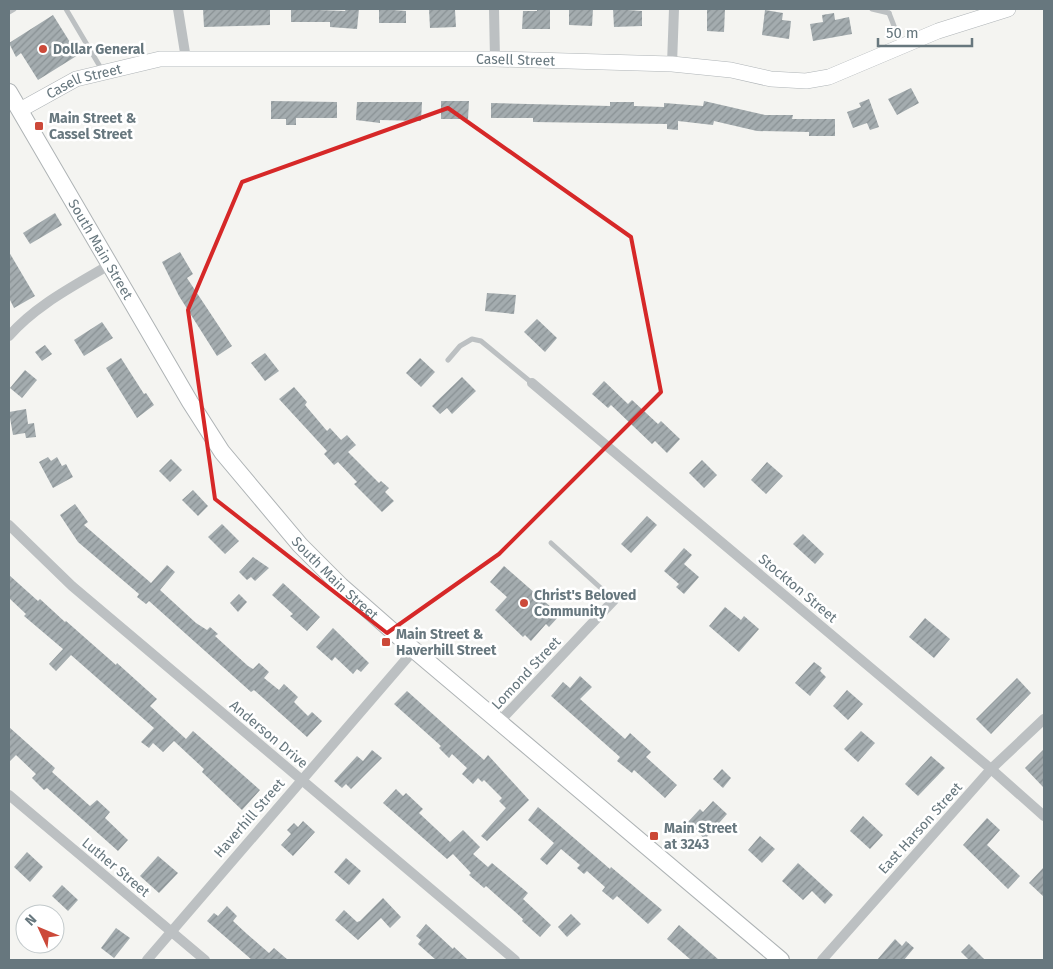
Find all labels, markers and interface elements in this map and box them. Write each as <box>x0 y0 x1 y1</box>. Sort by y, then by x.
scale bar <box>878 15 972 47</box>
text: 50 m <box>886 24 919 42</box>
place label: Dollar General <box>53 41 145 58</box>
marker: Dollar General <box>37 43 49 55</box>
street label: Casell Street <box>476 51 556 70</box>
street label: Casell Street <box>44 60 124 103</box>
place label: Main Street & Cassel Street <box>49 110 137 143</box>
marker: Main Street & Cassel Street <box>33 120 45 132</box>
street label: South Main Street <box>64 196 137 303</box>
street label: South Main Street <box>288 533 382 624</box>
street label: Stockton Street <box>755 551 841 627</box>
place label: Christ's Beloved Community <box>534 587 637 620</box>
marker: Christ's Beloved Community <box>518 597 530 609</box>
place label: Main Street & Haverhill Street <box>396 626 497 659</box>
street label: Lomond Street <box>488 633 565 713</box>
marker: Main Street & Haverhill Street <box>380 636 392 648</box>
street label: Anderson Drive <box>226 697 311 772</box>
street label: Haverhill Street <box>211 775 289 861</box>
street label: East Harson Street <box>875 778 966 878</box>
place label: Main Street at 3243 <box>664 820 738 853</box>
marker: Main Street at 3243 <box>648 830 660 842</box>
street label: Luther Street <box>78 834 154 901</box>
north arrow <box>15 904 65 954</box>
text: N <box>22 911 40 930</box>

